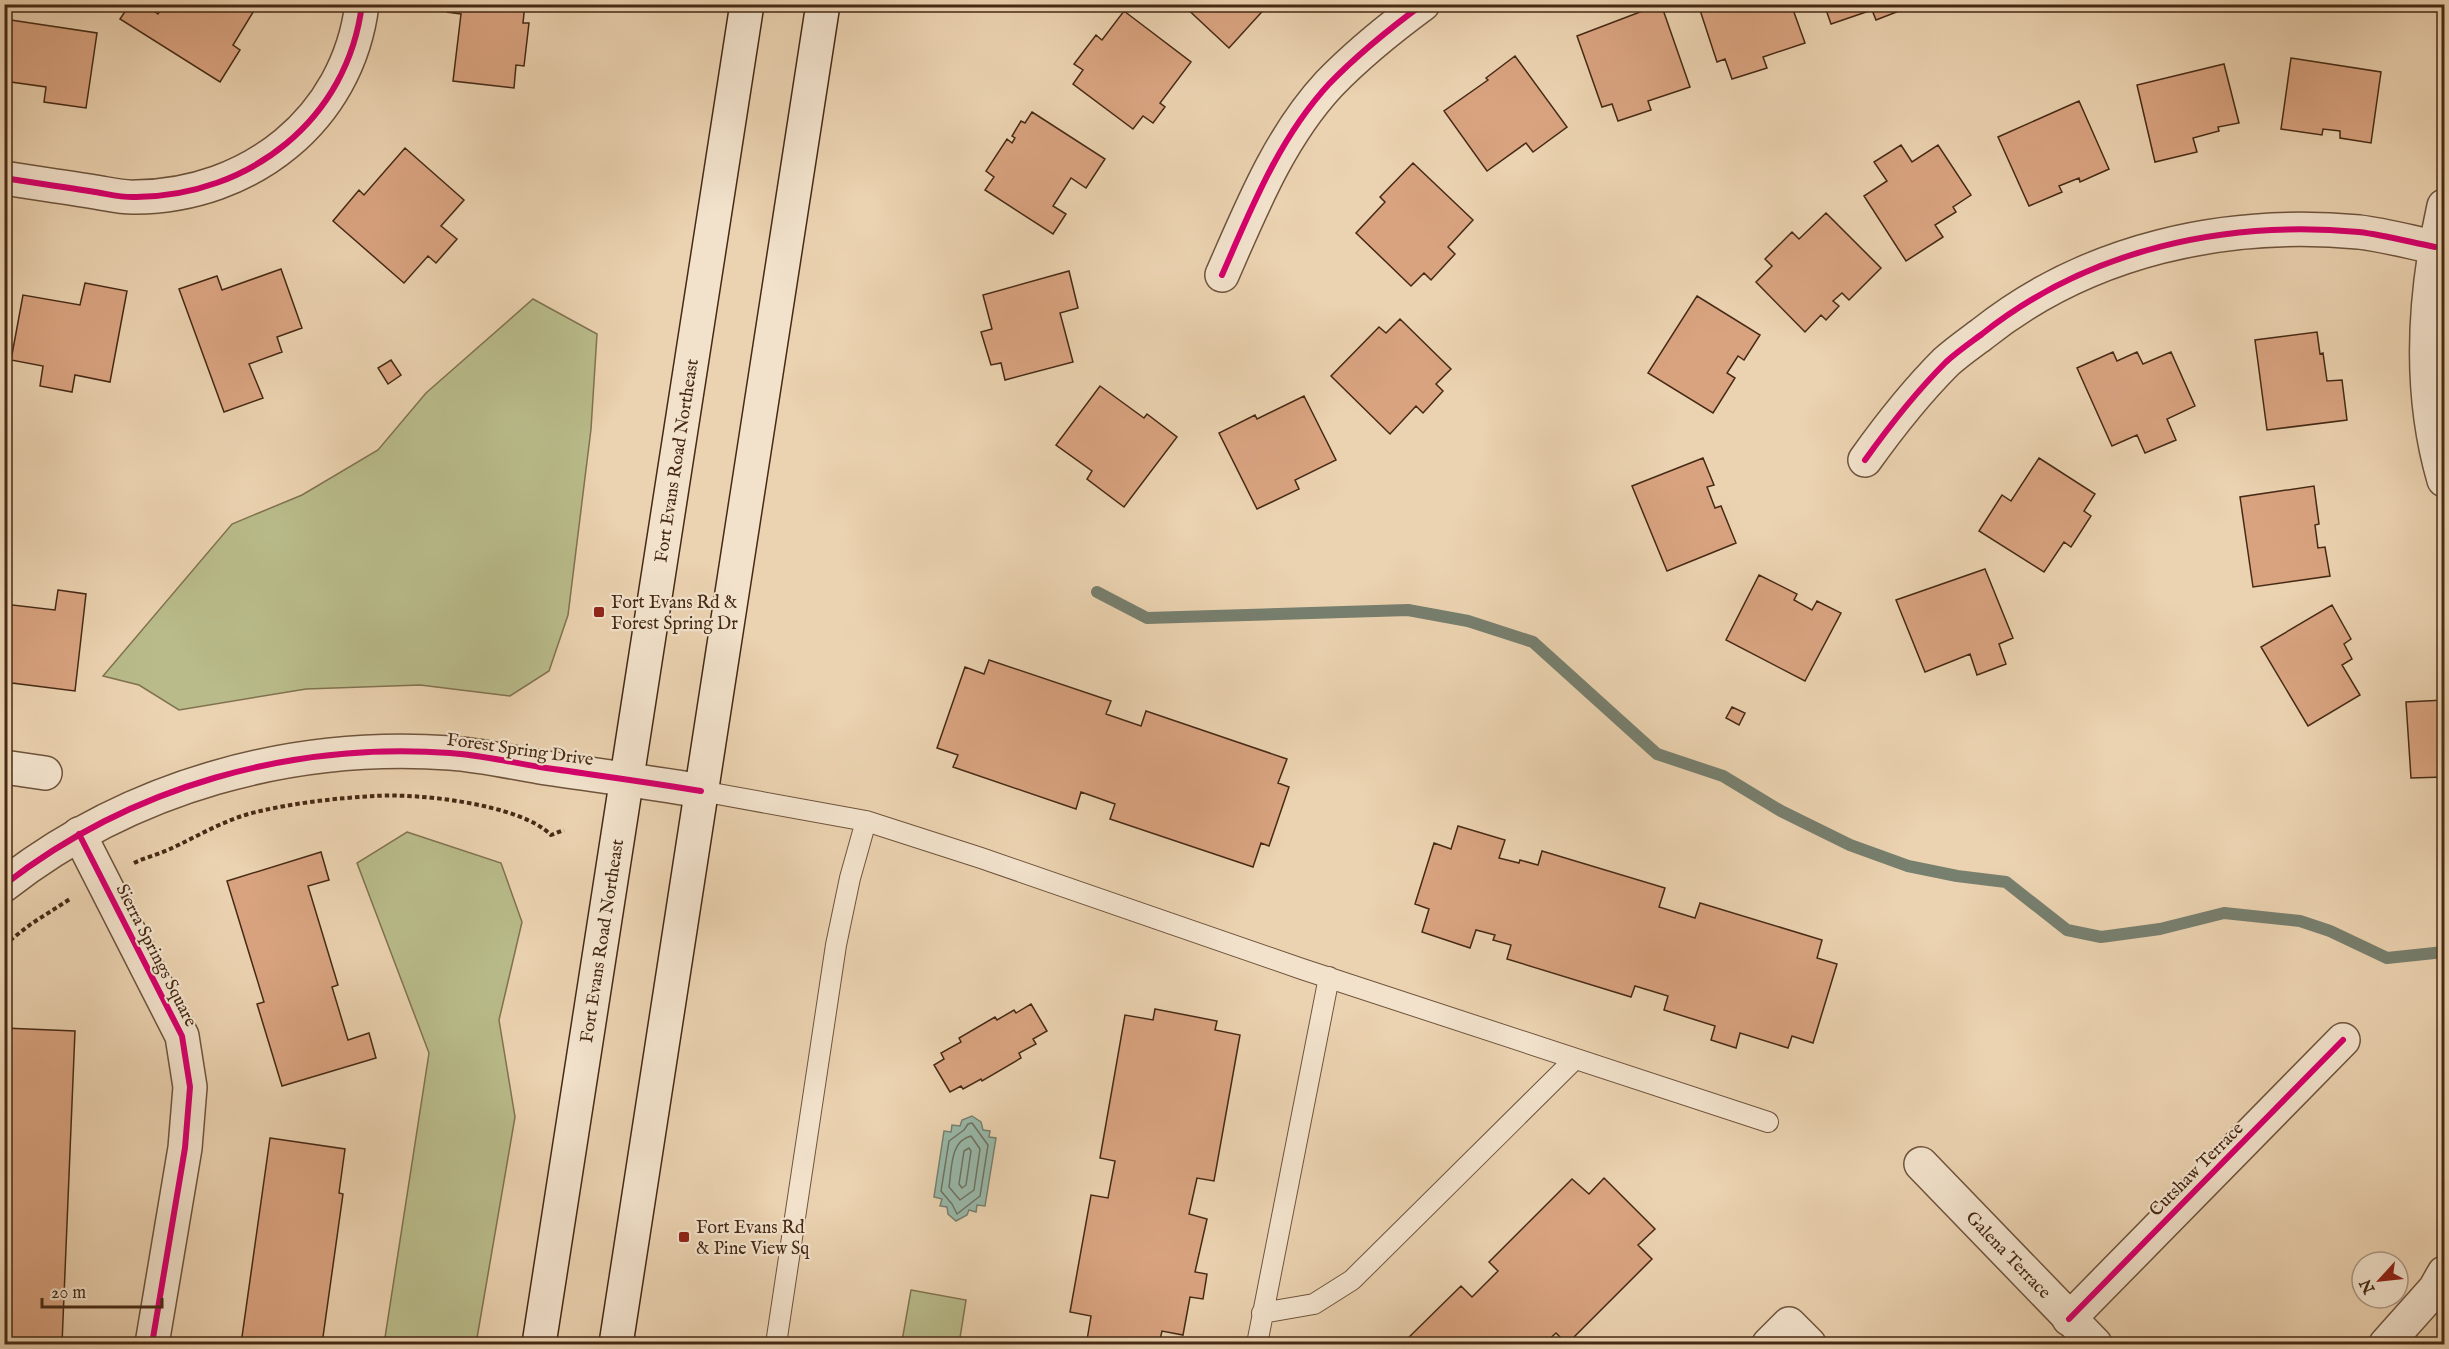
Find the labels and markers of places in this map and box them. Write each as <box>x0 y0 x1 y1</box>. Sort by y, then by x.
place label: Fort Evans Rd & Forest Spring Dr <box>611 592 738 636</box>
marker: Fort Evans Rd & Forest Spring Dr <box>592 605 606 619</box>
place label: Fort Evans Rd & Pine View Sq <box>696 1217 810 1261</box>
marker: Fort Evans Rd & Pine View Sq <box>677 1230 691 1244</box>

